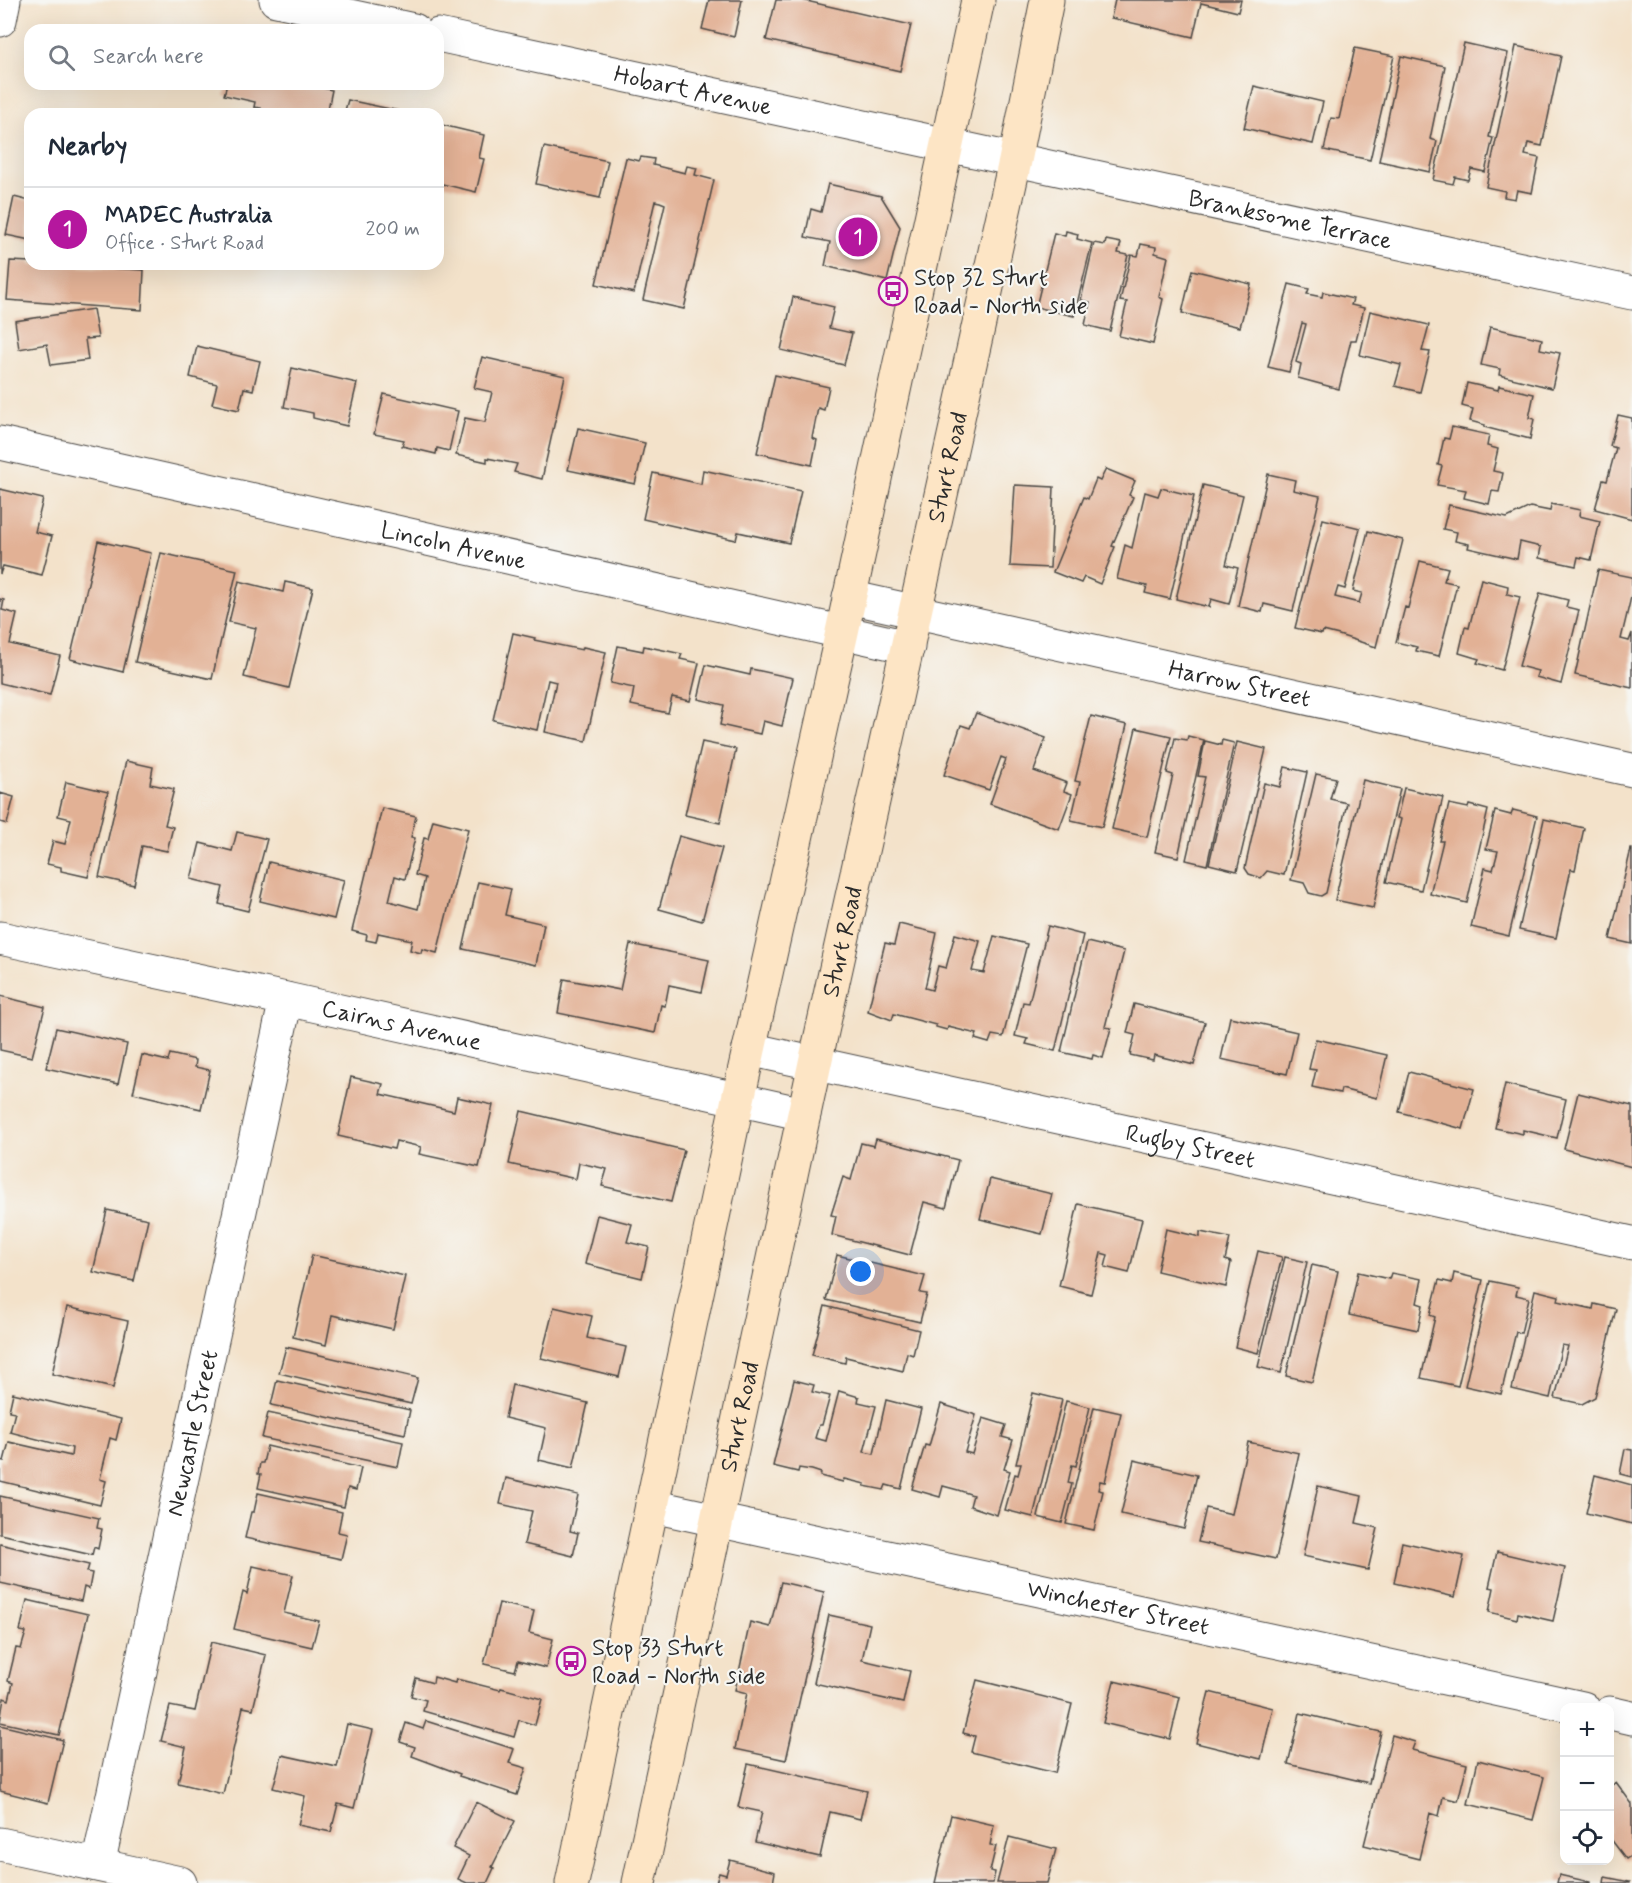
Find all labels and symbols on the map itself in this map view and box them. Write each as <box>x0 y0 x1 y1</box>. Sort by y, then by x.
street label: Hobart Avenue <box>611 59 775 124</box>
street label: Branksome Terrace <box>1185 184 1395 258</box>
pin: 1 <box>838 214 878 260</box>
place label: Stop 32 Sturt Road - North side <box>914 263 1088 322</box>
bus stop icon: Stop 32 Sturt Road - North side <box>877 275 909 307</box>
street label: Sturt Road <box>921 409 976 526</box>
street label: Lincoln Avenue <box>378 515 529 578</box>
street label: Harrow Street <box>1165 654 1313 716</box>
street label: Sturt Road <box>816 884 871 1000</box>
street label: Cairns Avenue <box>319 993 484 1059</box>
street label: Rugby Street <box>1123 1118 1258 1177</box>
your location <box>846 1257 875 1286</box>
street label: Newcastle Street <box>160 1347 226 1520</box>
street label: Sturt Road <box>714 1359 768 1475</box>
street label: Winchester Street <box>1024 1574 1212 1643</box>
place label: Stop 33 Sturt Road - North side <box>592 1633 766 1692</box>
bus stop icon: Stop 33 Sturt Road - North side <box>555 1645 587 1677</box>

